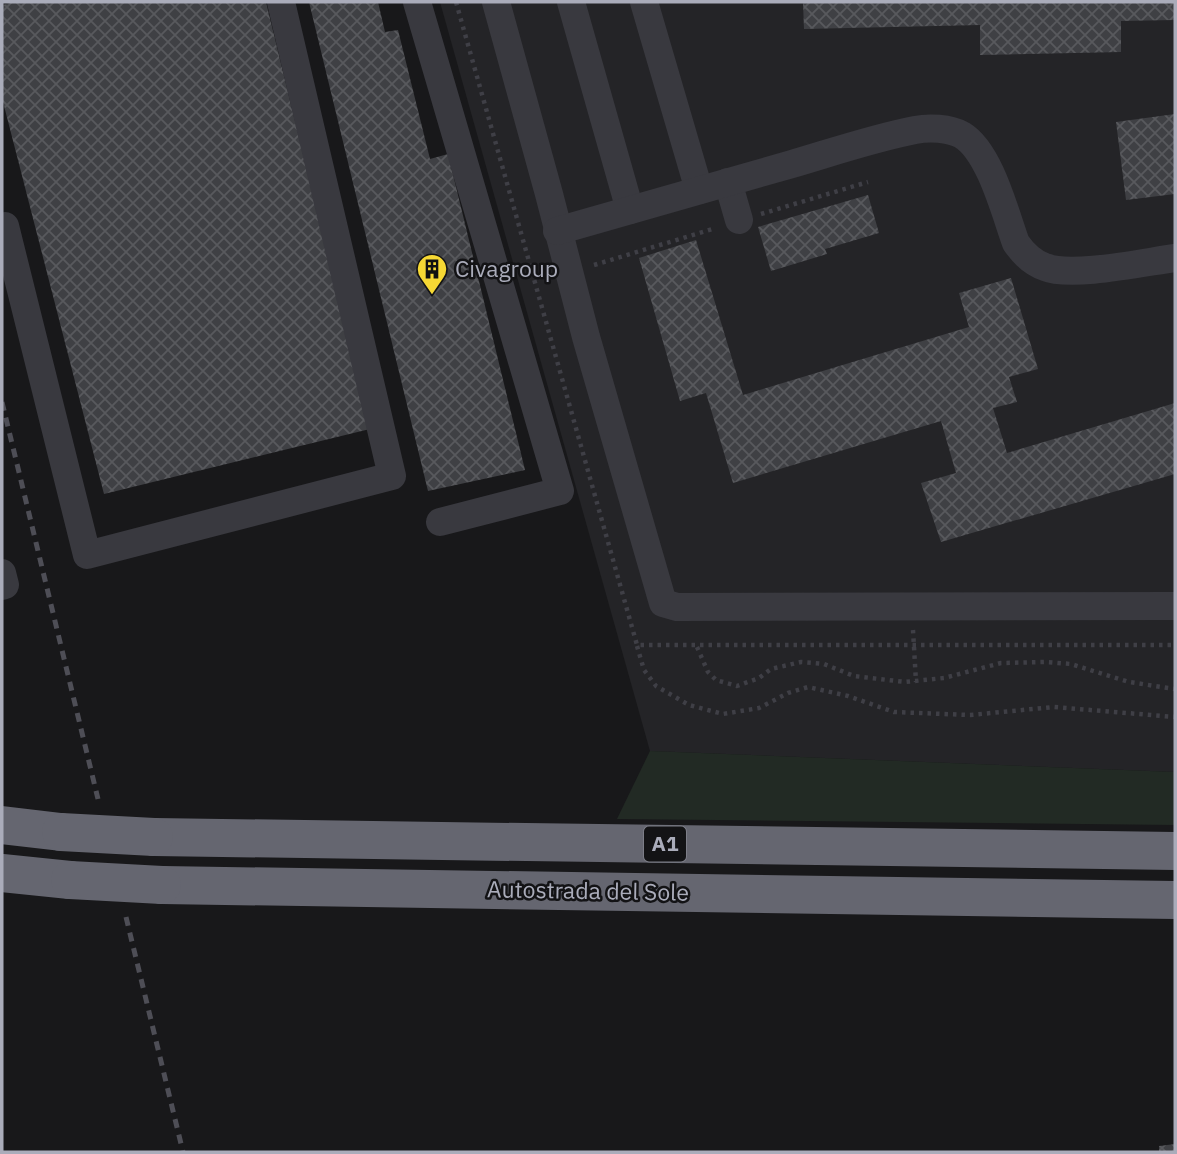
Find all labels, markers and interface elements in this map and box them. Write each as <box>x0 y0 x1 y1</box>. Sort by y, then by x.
building icon: Civagroup <box>415 252 449 296</box>
place label: Civagroup <box>455 253 558 283</box>
road number: A1 <box>644 826 686 862</box>
street label: Autostrada del Sole <box>487 873 689 907</box>

